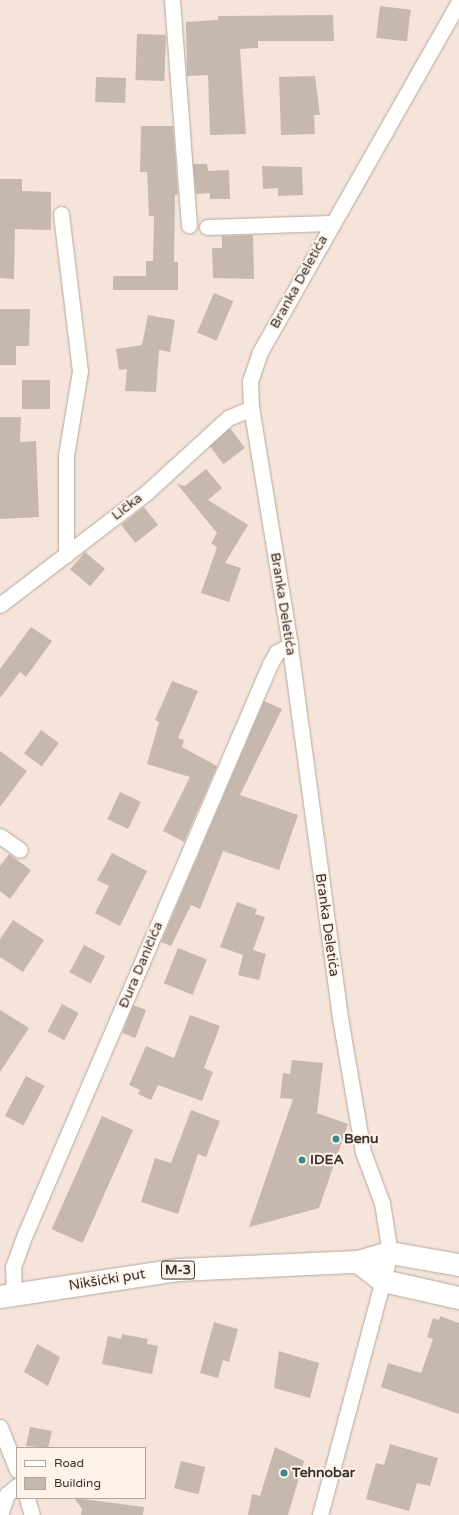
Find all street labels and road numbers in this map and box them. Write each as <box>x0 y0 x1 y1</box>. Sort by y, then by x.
street label: Branka Deletića <box>266 232 332 332</box>
street label: Lička <box>108 490 146 524</box>
street label: Branka Deletića <box>267 551 299 657</box>
street label: Branka Deletića <box>311 872 343 978</box>
street label: Đura Daničića <box>115 919 167 1011</box>
road number: M-3 <box>160 1259 196 1281</box>
street label: Nikšićki put <box>68 1266 146 1294</box>

